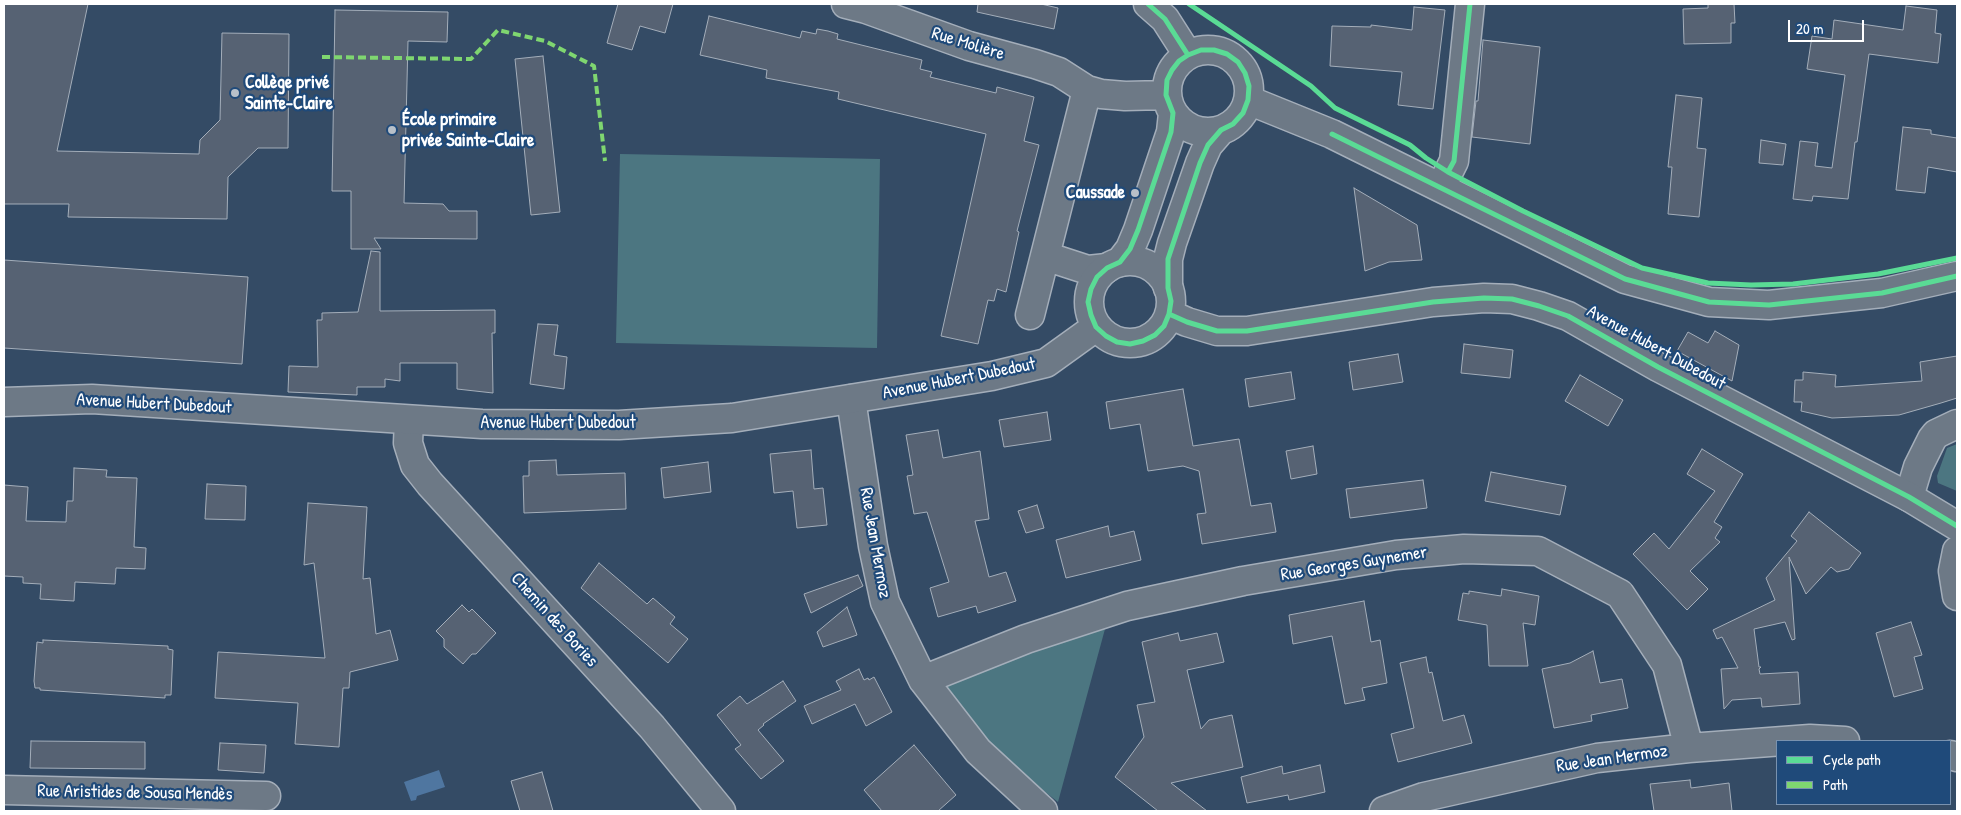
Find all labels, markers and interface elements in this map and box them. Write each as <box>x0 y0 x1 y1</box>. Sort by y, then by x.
scale bar <box>1791 10 1867 42</box>
text: 20 m <box>1796 18 1823 39</box>
street label: Rue Molière <box>929 23 1007 65</box>
place label: Collège privé Sainte-Claire <box>245 72 333 115</box>
marker: Collège privé Sainte-Claire <box>229 87 241 99</box>
place label: École primaire privée Sainte-Claire <box>402 109 534 152</box>
marker: École primaire privée Sainte-Claire <box>386 124 398 136</box>
place label: Caussade <box>1066 182 1125 204</box>
marker: Caussade <box>1129 187 1141 199</box>
street label: Avenue Hubert Dubedout <box>1583 301 1729 395</box>
street label: Avenue Hubert Dubedout <box>881 354 1037 404</box>
street label: Avenue Hubert Dubedout <box>76 389 232 419</box>
street label: Avenue Hubert Dubedout <box>480 412 636 434</box>
street label: Rue Jean Mermoz <box>855 486 895 600</box>
street label: Rue Georges Guynemer <box>1279 542 1429 586</box>
street label: Chemin des Bories <box>506 568 602 672</box>
legend <box>1776 740 1951 805</box>
street label: Rue Jean Mermoz <box>1555 741 1669 777</box>
text: Cycle path <box>1823 749 1881 770</box>
text: Path <box>1823 774 1848 795</box>
street label: Rue Aristides de Sousa Mendès <box>37 780 233 806</box>

